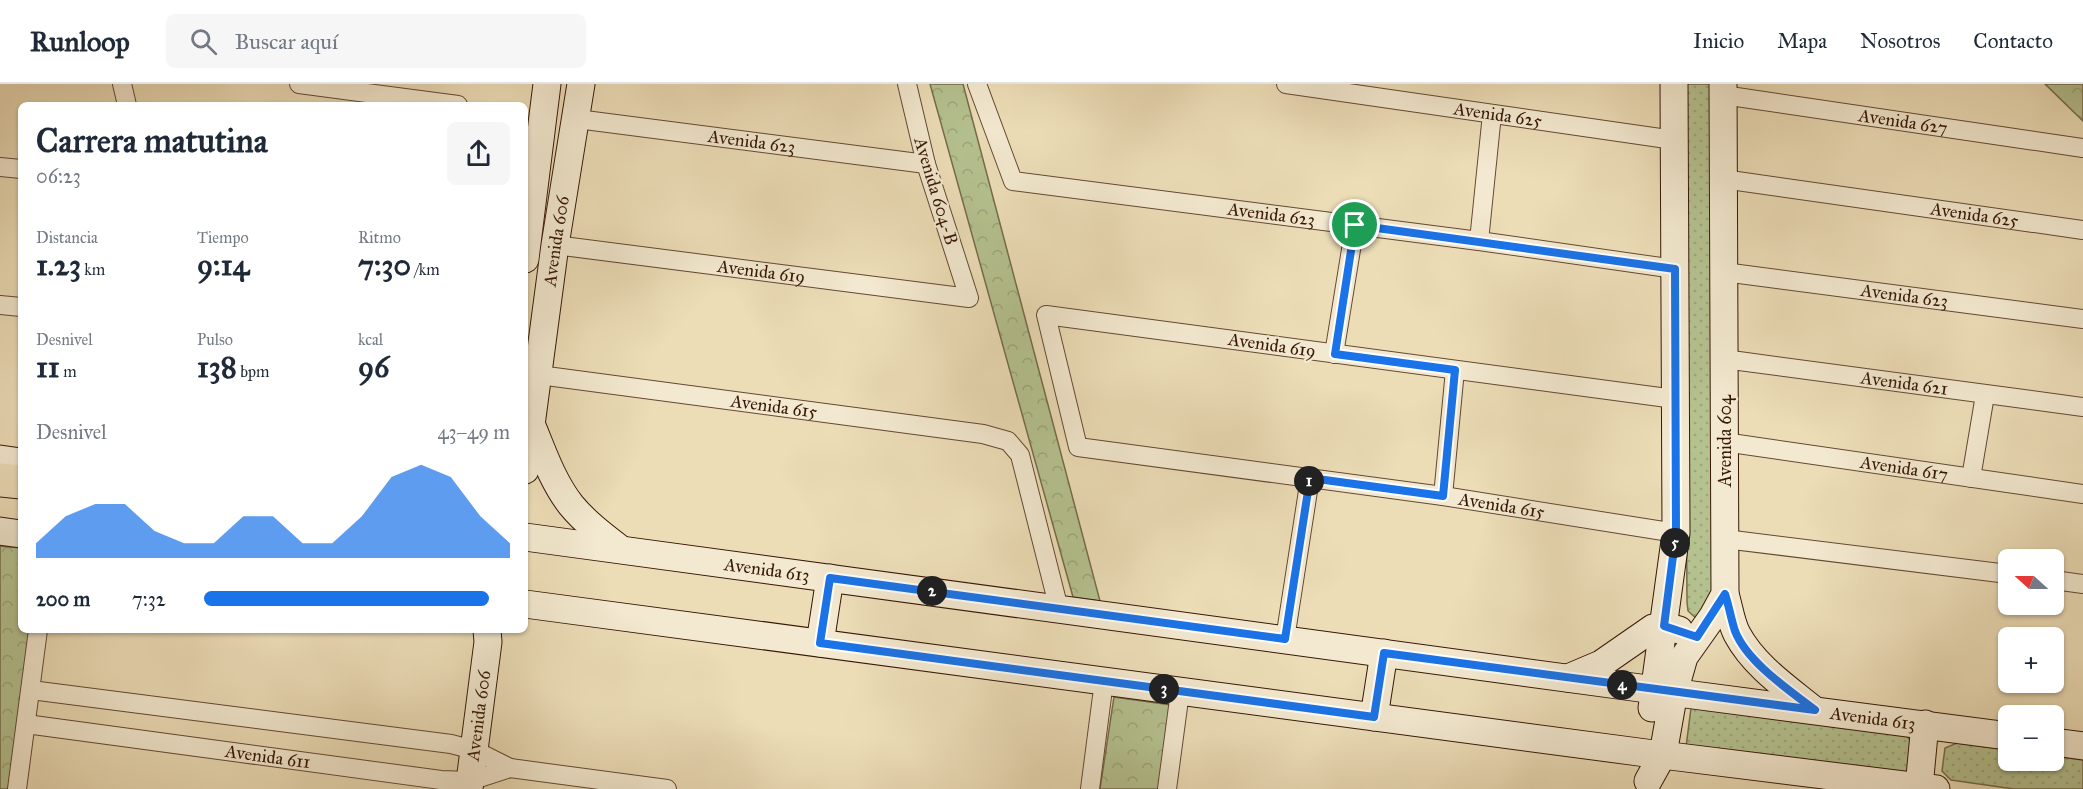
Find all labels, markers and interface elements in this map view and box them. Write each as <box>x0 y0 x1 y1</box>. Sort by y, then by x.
search box <box>166 14 586 68</box>
text: Runloop <box>30 24 130 59</box>
icon: search <box>187 25 220 58</box>
text: Buscar aquí <box>235 28 338 55</box>
text: Inicio <box>1693 28 1744 54</box>
text: Mapa <box>1777 28 1827 54</box>
text: Nosotros <box>1860 28 1940 54</box>
text: Contacto <box>1973 28 2053 54</box>
street label: Avenida 625 <box>1451 97 1544 132</box>
street label: Avenida 627 <box>1856 104 1949 139</box>
text: Carrera matutina <box>36 121 268 161</box>
button: share <box>447 122 510 185</box>
street label: Avenida 623 <box>706 125 797 158</box>
street label: Avenida 604-B <box>909 134 963 248</box>
text: 06:23 <box>36 164 81 188</box>
street label: Avenida 606 <box>538 193 574 289</box>
street label: Avenida 625 <box>1928 197 2021 232</box>
street label: Avenida 623 <box>1225 198 1316 231</box>
pin <box>1329 199 1380 250</box>
icon: arrive <box>1338 208 1371 241</box>
text: Distancia <box>36 228 98 247</box>
text: Tiempo <box>197 228 249 247</box>
text: Ritmo <box>358 228 401 247</box>
text: 1.23 <box>36 247 81 283</box>
text: 9:14 <box>197 247 249 283</box>
text: 7:30 <box>358 247 411 283</box>
street label: Avenida 619 <box>715 255 807 288</box>
text: km <box>81 260 105 279</box>
text: /km <box>411 260 440 279</box>
street label: Avenida 623 <box>1858 279 1949 312</box>
street label: Avenida 619 <box>1226 328 1317 362</box>
text: Desnivel <box>36 330 92 349</box>
text: Pulso <box>197 330 233 349</box>
text: kcal <box>358 330 383 349</box>
text: 11 <box>36 349 60 385</box>
text: 138 <box>197 349 237 385</box>
text: 96 <box>358 349 390 385</box>
text: m <box>60 362 77 381</box>
text: bpm <box>237 362 269 381</box>
street label: Avenida 621 <box>1858 366 1949 400</box>
street label: Avenida 615 <box>728 389 819 423</box>
street label: Avenida 604 <box>1714 394 1736 488</box>
text: Desnivel <box>36 420 107 444</box>
text: 43–49 m <box>437 420 510 444</box>
street label: Avenida 617 <box>1858 451 1949 485</box>
pin: 1 <box>1294 466 1324 496</box>
text: 1 <box>1306 471 1312 490</box>
street label: Avenida 615 <box>1456 487 1547 523</box>
pin: 5 <box>1660 528 1690 558</box>
text: 5 <box>1671 533 1679 552</box>
north arrow <box>1998 549 2064 615</box>
map controls <box>1998 549 2064 771</box>
street label: Avenida 613 <box>722 553 811 586</box>
pin: 2 <box>917 576 947 606</box>
text: 2 <box>928 581 936 600</box>
text: 200 m <box>36 587 90 611</box>
text: 7:32 <box>132 587 166 611</box>
button: + <box>1998 627 2064 693</box>
street label: Avenida 606 <box>462 668 495 763</box>
pin: 4 <box>1607 670 1637 700</box>
pin: 3 <box>1149 674 1179 704</box>
text: 4 <box>1618 675 1626 694</box>
text: 3 <box>1161 679 1167 698</box>
street label: Avenida 613 <box>1828 702 1917 735</box>
button: − <box>1998 705 2064 771</box>
street label: Avenida 611 <box>223 740 312 773</box>

